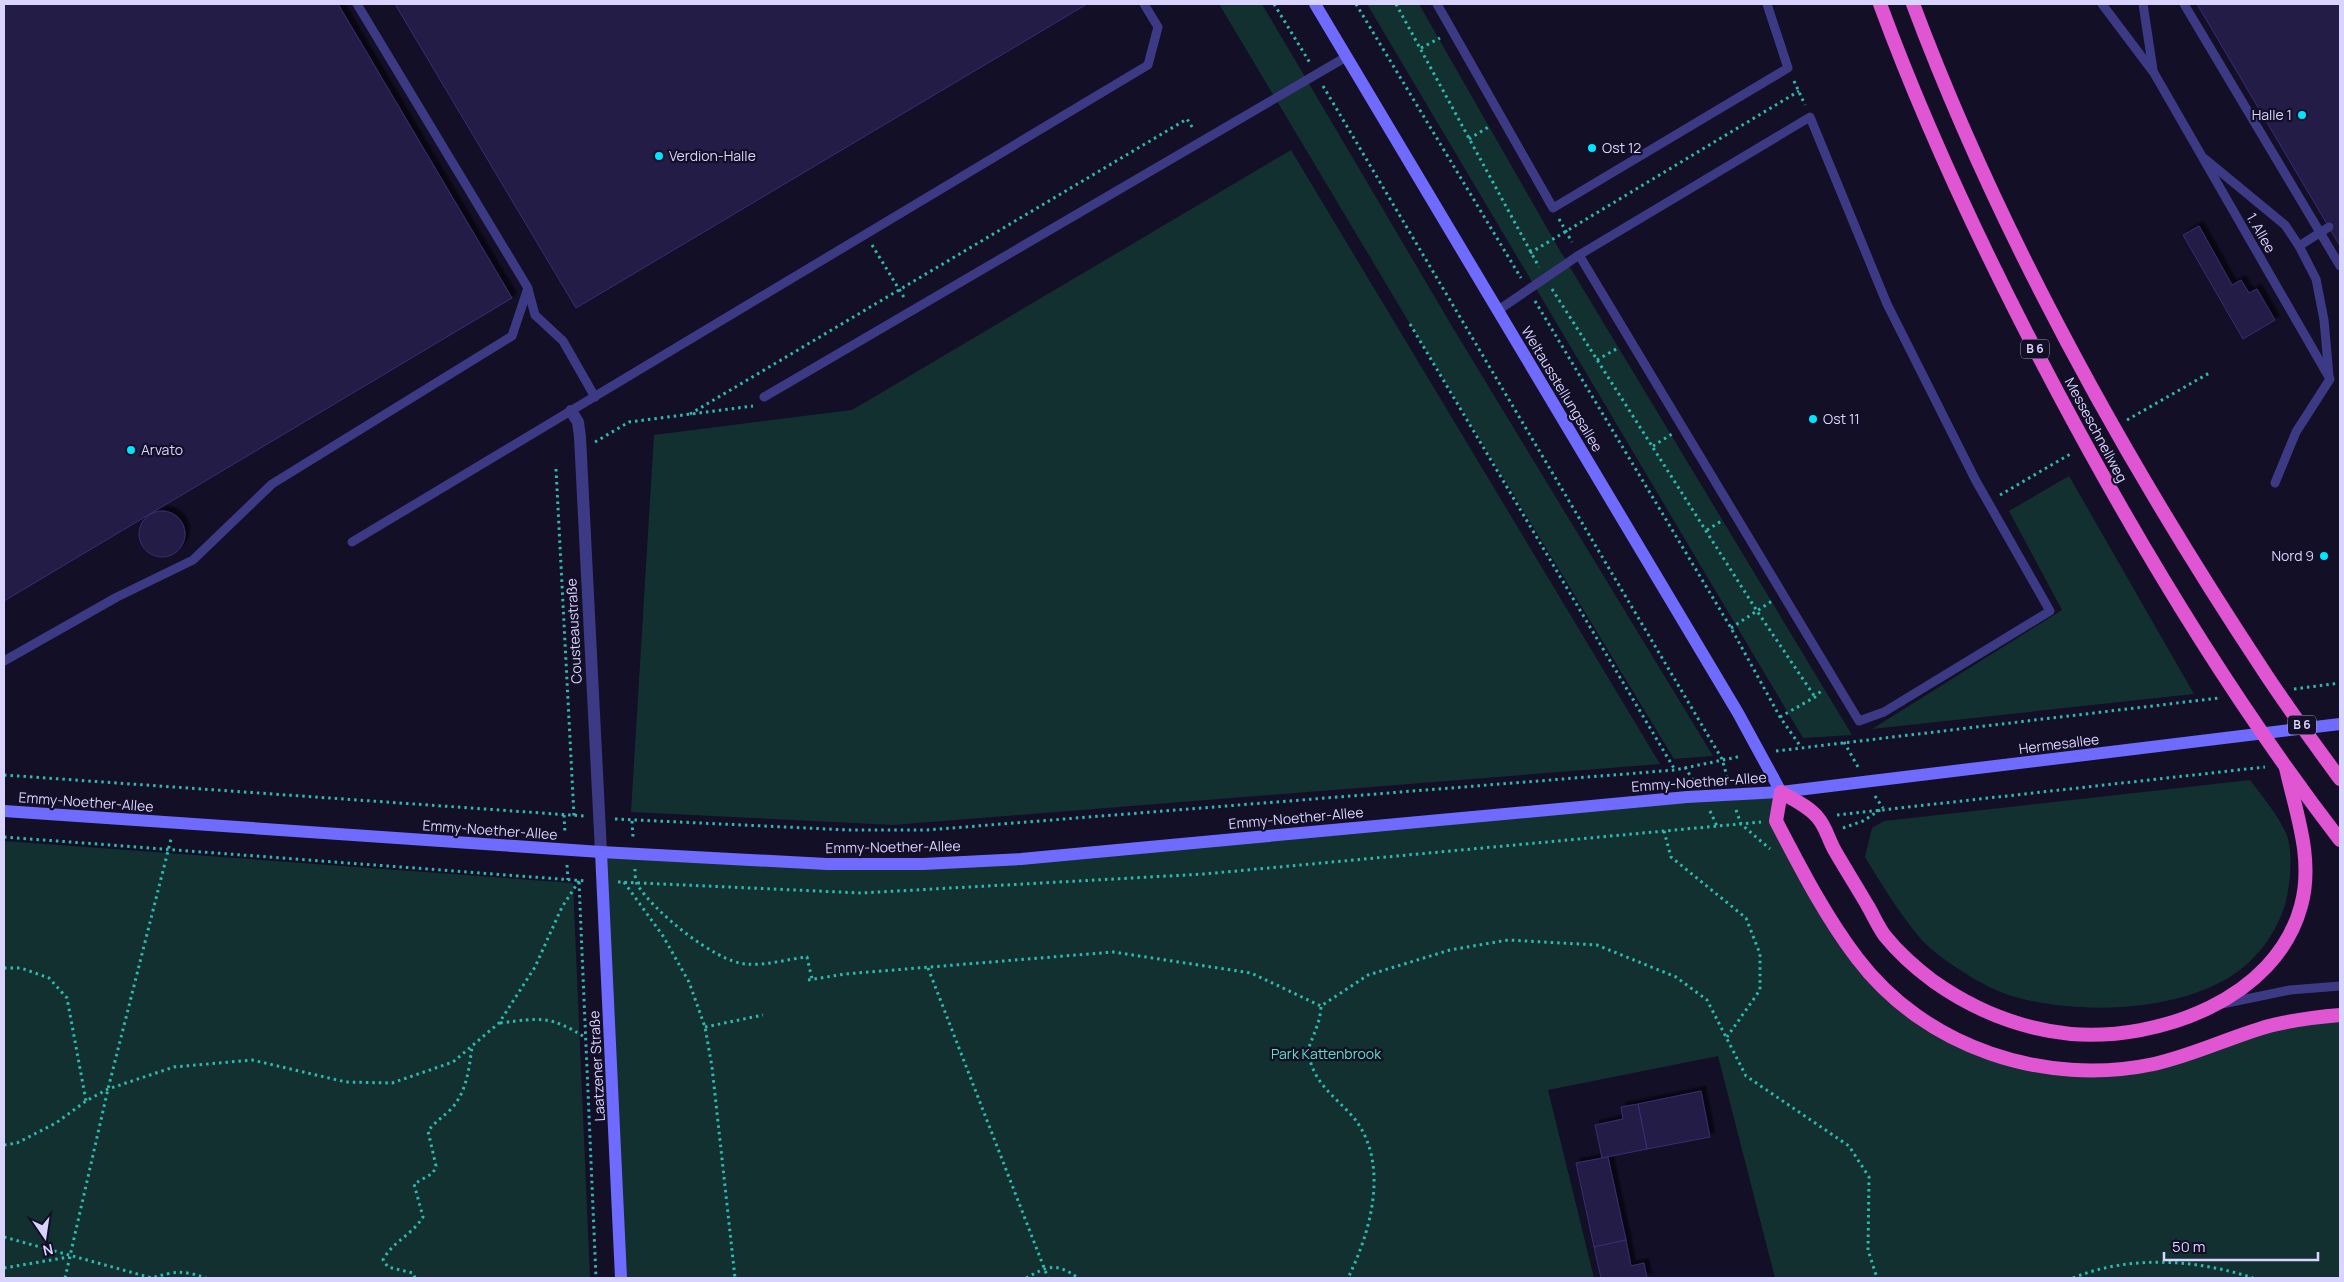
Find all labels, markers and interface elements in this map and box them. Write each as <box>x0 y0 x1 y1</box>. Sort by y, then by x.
place label: Halle 1 <box>2252 105 2292 124</box>
marker: Halle 1 <box>2296 109 2308 121</box>
place label: Ost 12 <box>1602 138 1641 157</box>
marker: Ost 12 <box>1586 142 1598 154</box>
place label: Verdion-Halle <box>669 146 756 165</box>
marker: Verdion-Halle <box>653 150 665 162</box>
street label: 1. Allee <box>2242 209 2280 256</box>
street label: Weltausstellungsallee <box>1517 323 1607 455</box>
road number: B 6 <box>2021 339 2049 358</box>
street label: Messeschnellweg <box>2061 374 2132 486</box>
place label: Ost 11 <box>1823 409 1860 428</box>
marker: Ost 11 <box>1807 413 1819 425</box>
place label: Arvato <box>141 440 183 459</box>
marker: Arvato <box>125 444 137 456</box>
place label: Nord 9 <box>2271 546 2314 565</box>
marker: Nord 9 <box>2318 550 2330 562</box>
street label: Cousteaustraße <box>561 578 586 684</box>
road number: B 6 <box>2288 716 2316 734</box>
street label: Hermesallee <box>2018 729 2100 758</box>
street label: Emmy-Noether-Allee <box>1631 767 1767 796</box>
street label: Emmy-Noether-Allee <box>18 787 154 816</box>
street label: Emmy-Noether-Allee <box>1228 802 1364 833</box>
street label: Emmy-Noether-Allee <box>422 815 558 844</box>
street label: Emmy-Noether-Allee <box>825 836 961 857</box>
street label: Laatzener Straße <box>584 1010 609 1122</box>
park label: Park Kattenbrook <box>1271 1044 1382 1063</box>
north arrow <box>20 1212 70 1262</box>
scale bar <box>2164 1230 2318 1262</box>
text: 50 m <box>2172 1236 2206 1257</box>
text: N <box>41 1240 55 1261</box>

